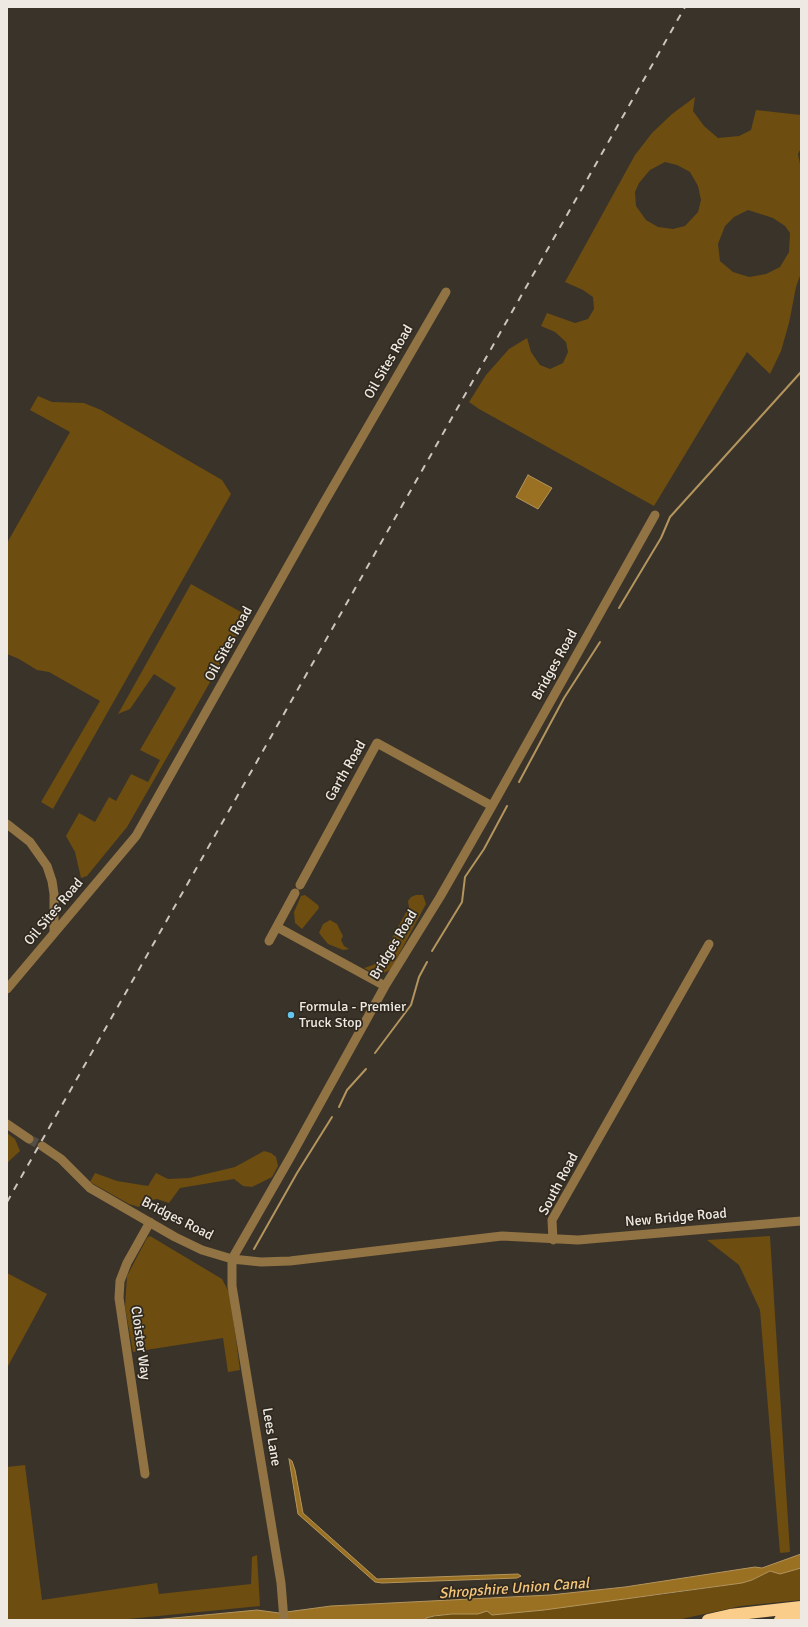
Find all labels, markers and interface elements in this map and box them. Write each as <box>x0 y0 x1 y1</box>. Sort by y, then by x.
street label: Oil Sites Road <box>361 322 417 402</box>
street label: Oil Sites Road <box>202 604 256 684</box>
street label: Bridges Road <box>529 627 581 703</box>
street label: Garth Road <box>322 738 370 804</box>
street label: Oil Sites Road <box>21 875 87 949</box>
street label: Bridges Road <box>367 907 421 983</box>
place label: Formula - Premier Truck Stop <box>299 999 406 1032</box>
marker: Formula - Premier Truck Stop <box>286 1010 296 1020</box>
street label: South Road <box>536 1150 582 1218</box>
street label: Bridges Road <box>138 1194 216 1244</box>
street label: New Bridge Road <box>625 1205 727 1231</box>
street label: Cloister Way <box>126 1305 154 1381</box>
street label: Lees Lane <box>258 1407 284 1467</box>
water label: Shropshire Union Canal <box>438 1575 590 1603</box>

